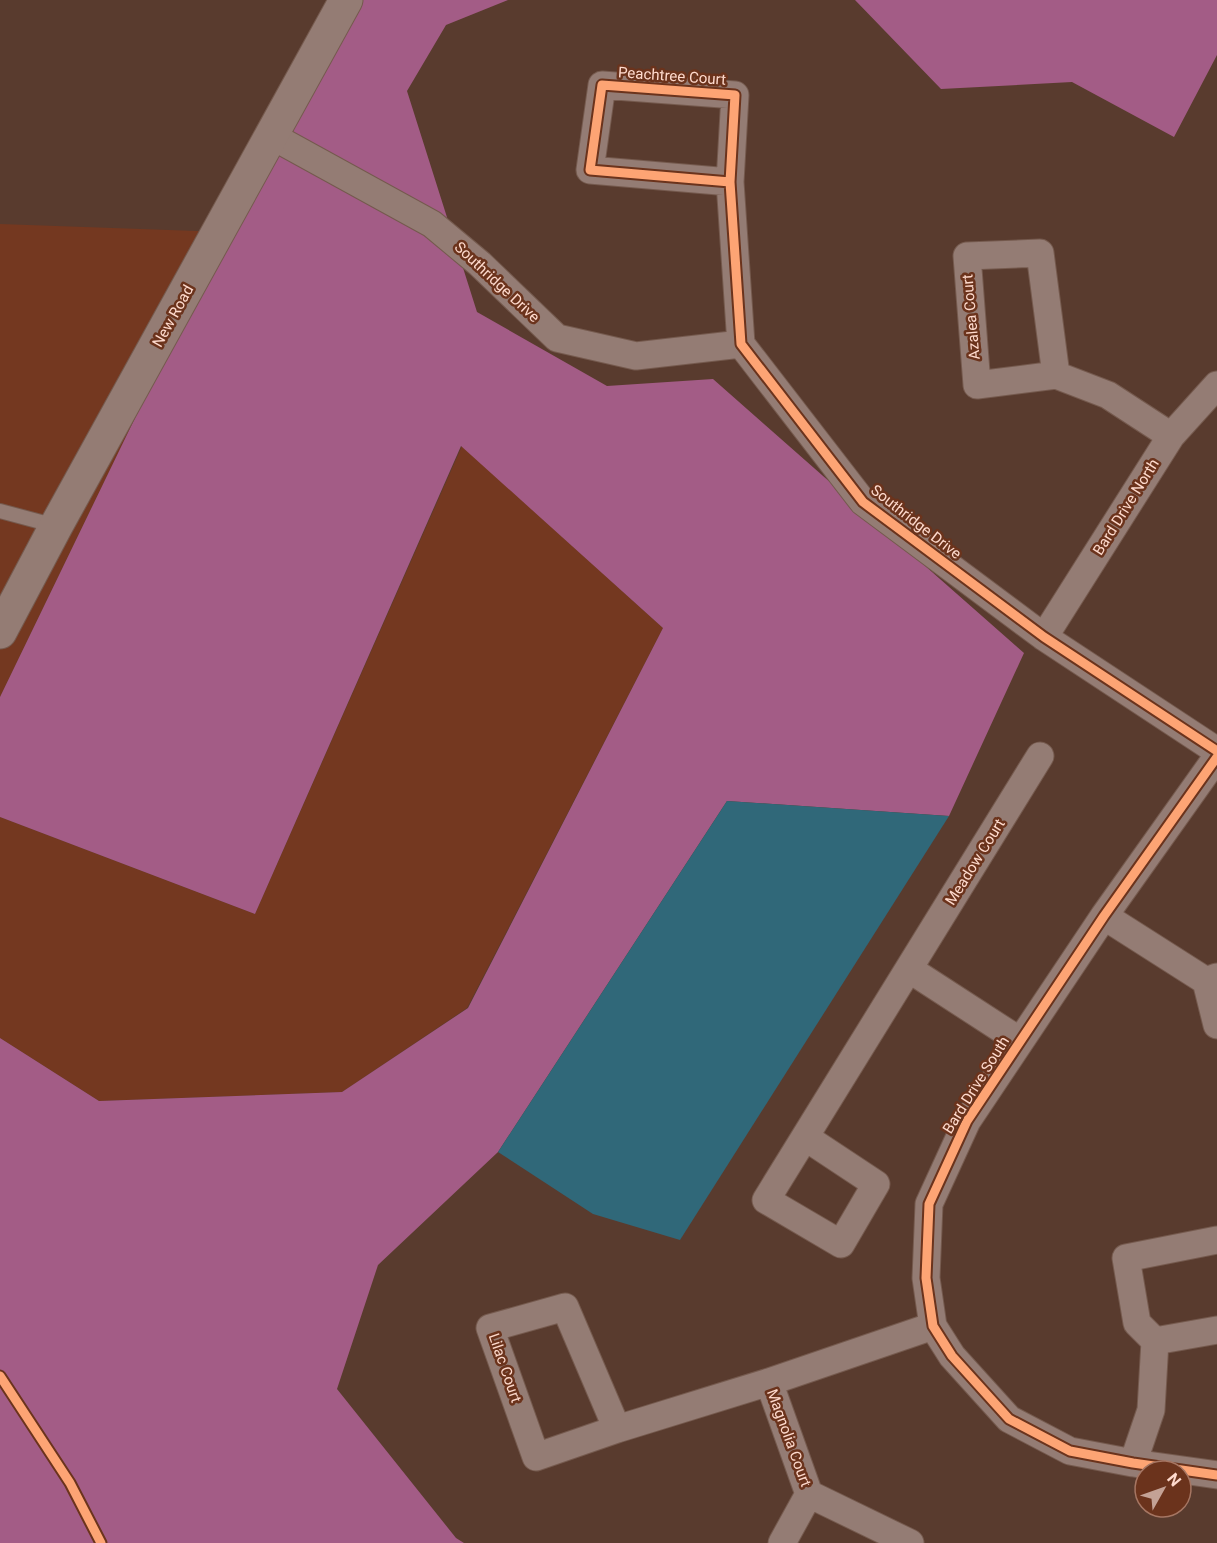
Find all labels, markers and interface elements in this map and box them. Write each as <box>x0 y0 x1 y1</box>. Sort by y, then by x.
street label: Peachtree Court <box>617 63 727 89</box>
street label: Southridge Drive <box>451 238 543 326</box>
street label: Azalea Court <box>958 273 984 361</box>
street label: New Road <box>149 282 197 350</box>
street label: Bard Drive North <box>1089 456 1163 558</box>
street label: Southridge Drive <box>867 481 965 563</box>
street label: Meadow Court <box>941 816 1009 908</box>
street label: Bard Drive South <box>939 1033 1013 1137</box>
street label: Lilac Court <box>485 1331 525 1405</box>
street label: Magnolia Court <box>763 1387 815 1489</box>
north arrow <box>1133 1459 1193 1519</box>
text: N <box>1163 1469 1185 1490</box>

